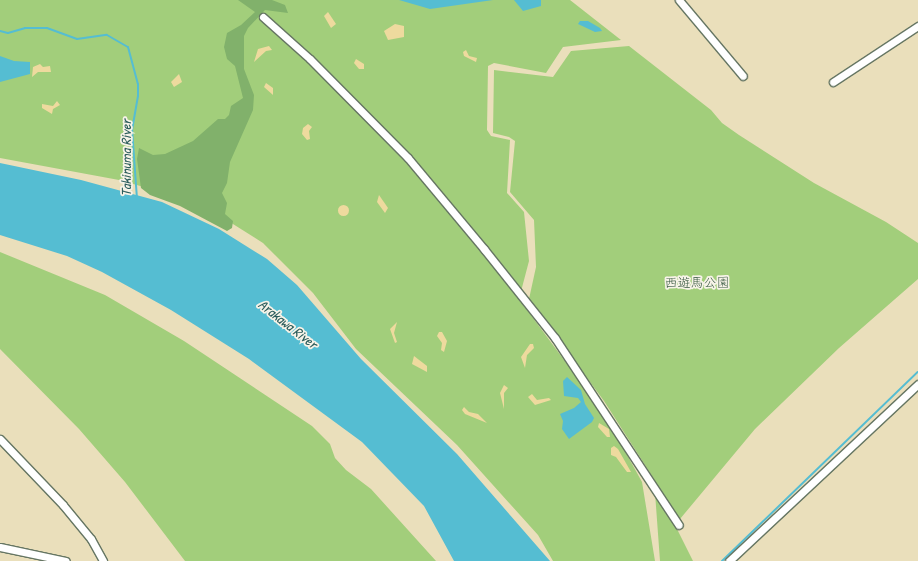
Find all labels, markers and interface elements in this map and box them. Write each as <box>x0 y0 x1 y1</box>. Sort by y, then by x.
water label: Takinuma River <box>118 119 134 197</box>
park label: 西遊馬公園 <box>665 274 729 290</box>
water label: Arakawa River <box>255 296 321 352</box>

